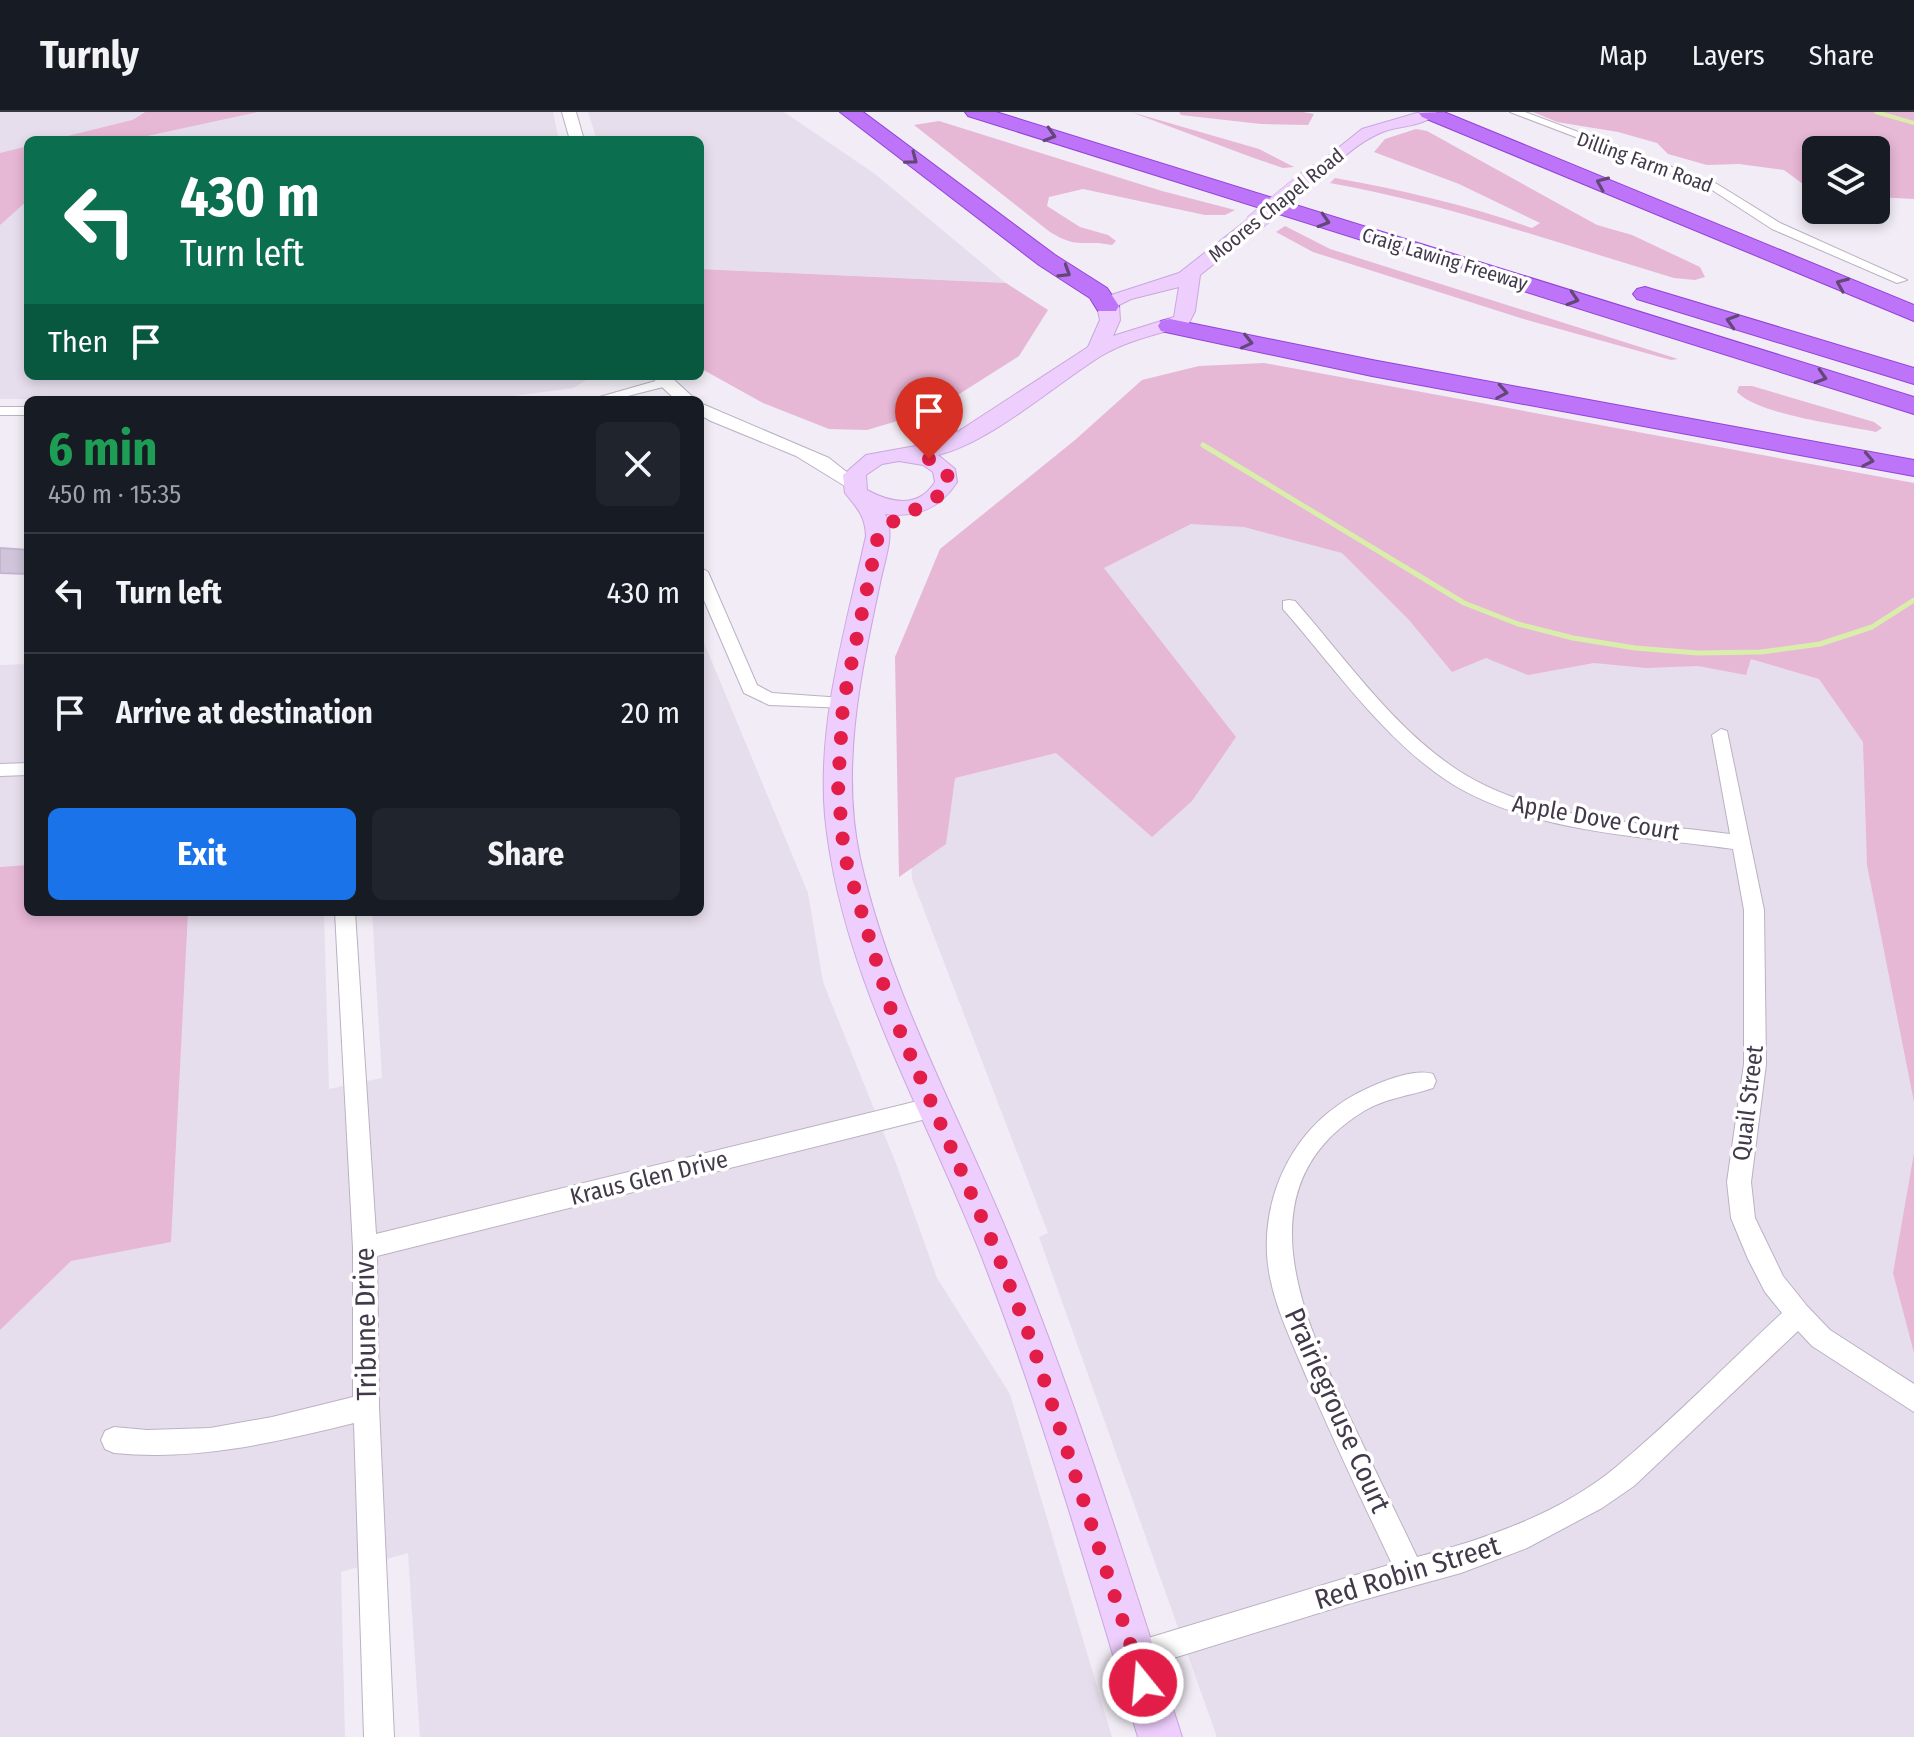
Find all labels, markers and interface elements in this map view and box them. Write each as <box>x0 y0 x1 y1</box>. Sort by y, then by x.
text: Turnly <box>40 32 139 78</box>
text: Map <box>1599 39 1648 72</box>
text: Layers <box>1692 39 1765 72</box>
text: Share <box>1809 39 1874 72</box>
one-way arrow <box>1042 126 1056 142</box>
street label: Dilling Farm Road <box>1574 126 1716 198</box>
map controls <box>1802 136 1890 224</box>
button: layers <box>1802 136 1890 224</box>
street label: Moores Chapel Road <box>1204 143 1348 267</box>
one-way arrow <box>903 149 918 163</box>
text: 430 m <box>180 164 320 231</box>
icon: left <box>48 168 152 272</box>
one-way arrow <box>1596 177 1611 193</box>
one-way arrow <box>1317 212 1331 228</box>
street label: Craig Lawing Freeway <box>1359 222 1531 296</box>
text: Turn left <box>180 232 304 276</box>
one-way arrow <box>1056 262 1071 277</box>
one-way arrow <box>1836 277 1850 293</box>
one-way arrow <box>1565 290 1579 306</box>
one-way arrow <box>1726 314 1740 330</box>
icon: arrive <box>124 320 168 364</box>
text: Then <box>48 324 108 360</box>
one-way arrow <box>1239 333 1253 350</box>
one-way arrow <box>1813 368 1827 384</box>
pin <box>895 377 963 459</box>
one-way arrow <box>1495 383 1508 400</box>
icon: arrive <box>907 389 951 433</box>
text: 6 min <box>48 420 157 478</box>
button: close <box>596 422 680 506</box>
one-way arrow <box>1861 450 1874 467</box>
text: 450 m · 15:35 <box>48 479 181 510</box>
icon: left <box>48 571 92 615</box>
text: Turn left <box>116 575 222 611</box>
text: 430 m <box>607 575 680 611</box>
icon: arrive <box>48 691 92 735</box>
text: Arrive at destination <box>116 695 373 731</box>
text: 20 m <box>621 695 680 731</box>
street label: Apple Dove Court <box>1510 789 1682 847</box>
button: Exit <box>48 808 356 900</box>
button: Share <box>372 808 680 900</box>
street label: Quail Street <box>1727 1043 1769 1162</box>
street label: Kraus Glen Drive <box>567 1145 731 1211</box>
street label: Tribune Drive <box>348 1247 383 1401</box>
street label: Prairiegrouse Court <box>1278 1303 1398 1518</box>
street label: Red Robin Street <box>1311 1528 1505 1616</box>
position arrow <box>1101 1641 1185 1725</box>

